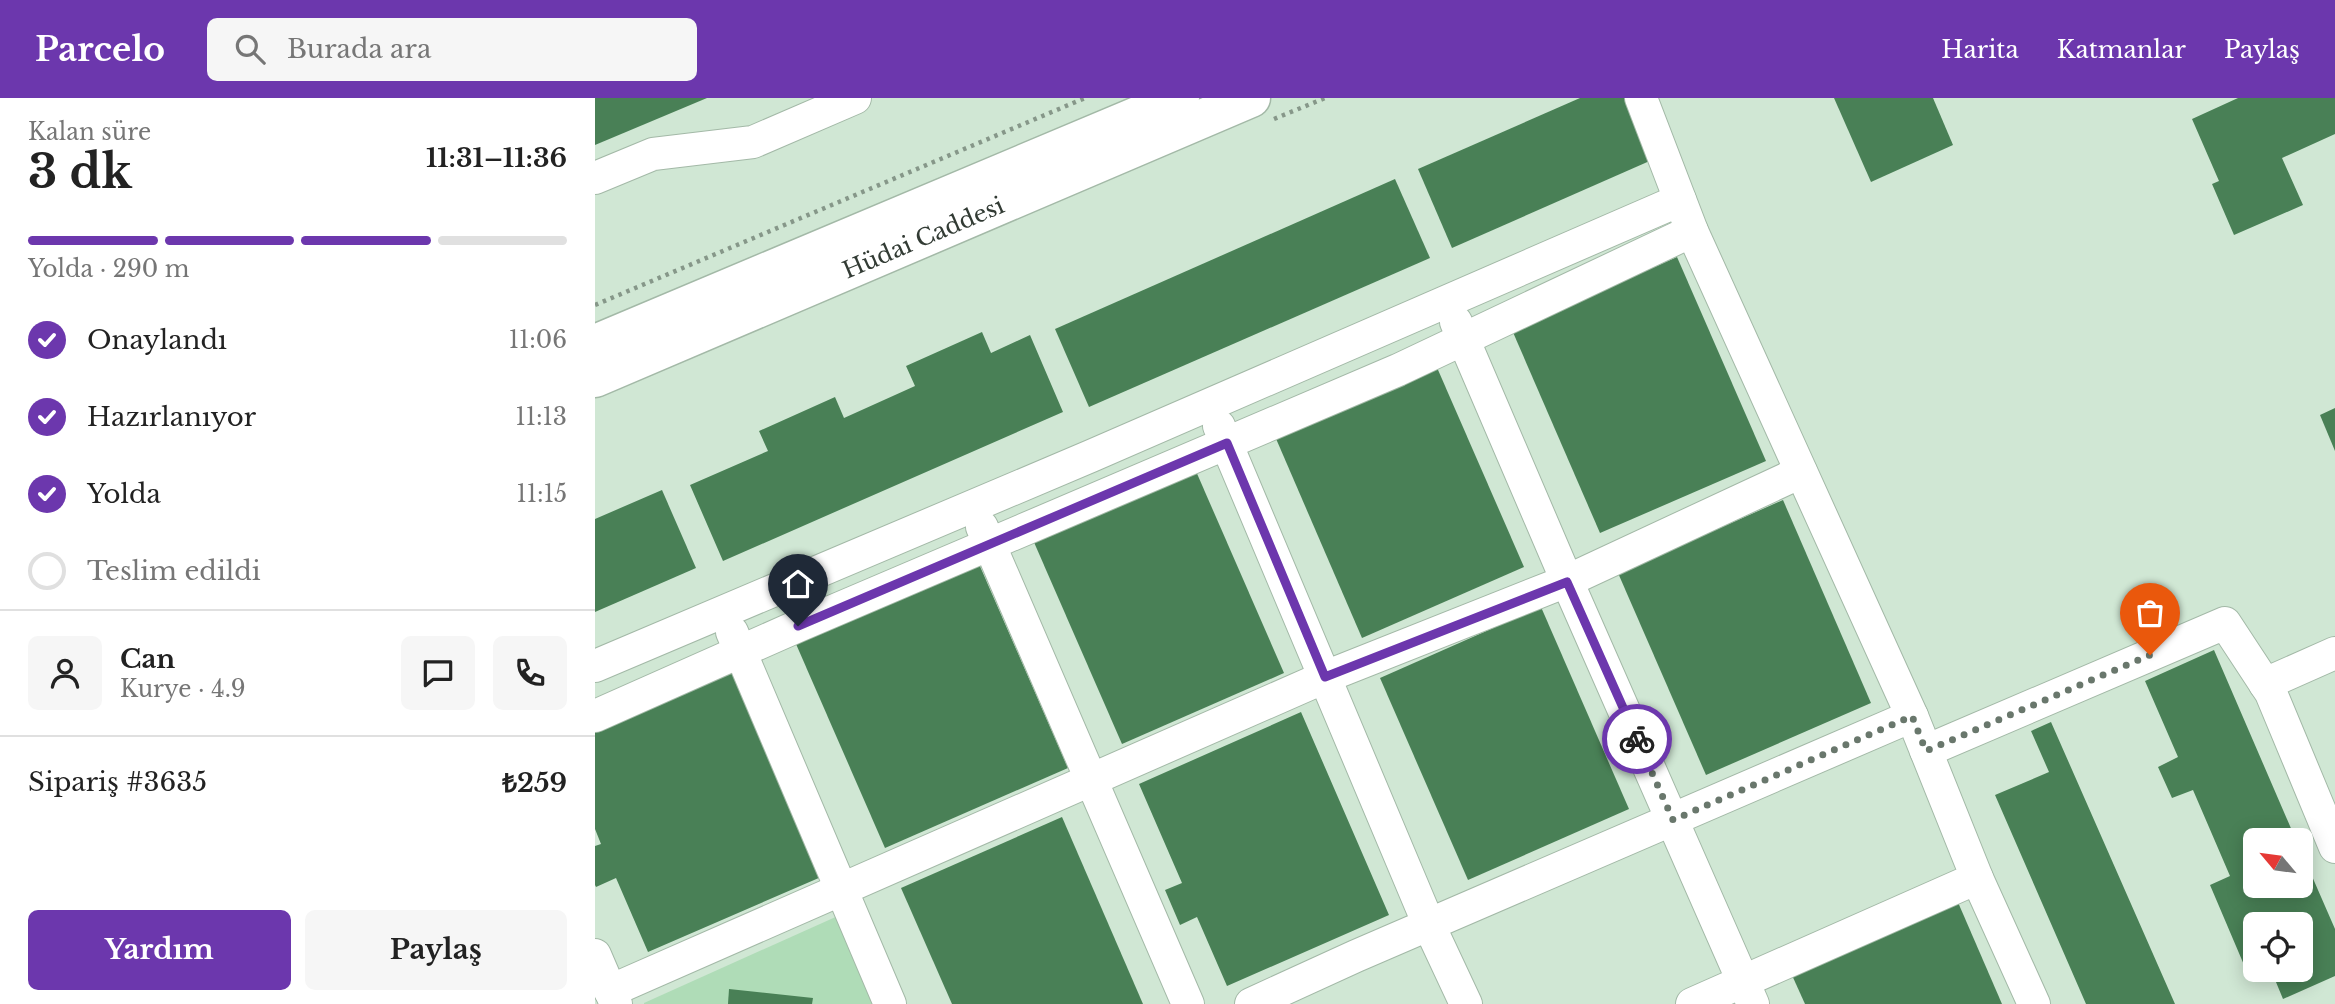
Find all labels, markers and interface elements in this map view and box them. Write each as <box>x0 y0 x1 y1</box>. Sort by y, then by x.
search box <box>207 18 697 81</box>
text: Parcelo <box>35 29 165 70</box>
icon: search <box>231 30 269 68</box>
text: Burada ara <box>287 33 431 65</box>
text: Harita <box>1941 35 2019 64</box>
text: Katmanlar <box>2057 35 2186 64</box>
text: Paylaş <box>2224 35 2300 64</box>
text: Kalan süre <box>28 118 151 146</box>
text: 11:31–11:36 <box>426 142 567 174</box>
text: 3 dk <box>28 143 132 200</box>
street label: Hüdai Caddesi <box>838 191 1008 285</box>
text: Yolda · 290 m <box>28 255 189 283</box>
icon: check <box>28 321 66 359</box>
text: Onaylandı <box>87 324 227 356</box>
text: 11:06 <box>509 326 567 354</box>
icon: check <box>28 398 66 436</box>
text: Hazırlanıyor <box>87 401 256 433</box>
text: 11:13 <box>516 403 567 431</box>
icon: check <box>28 475 66 513</box>
text: Yolda <box>87 478 161 510</box>
text: 11:15 <box>517 480 567 508</box>
pin <box>768 554 828 626</box>
text: Teslim edildi <box>87 555 261 587</box>
icon: home <box>779 565 817 603</box>
pin <box>2120 583 2180 655</box>
icon: bag <box>2131 594 2169 632</box>
button: person <box>28 636 102 710</box>
button: chat <box>401 636 475 710</box>
button: phone <box>493 636 567 710</box>
text: Can <box>120 643 175 675</box>
text: Kurye · 4.9 <box>120 675 246 703</box>
courier <box>1602 704 1672 774</box>
icon: bike <box>1618 720 1656 758</box>
text: Sipariş #3635 <box>28 766 207 798</box>
text: ₺259 <box>502 767 567 799</box>
north arrow <box>2243 828 2313 898</box>
map controls <box>2243 828 2313 982</box>
button: Yardım <box>28 910 291 990</box>
button: Paylaş <box>305 910 567 990</box>
button: locate <box>2243 912 2313 982</box>

